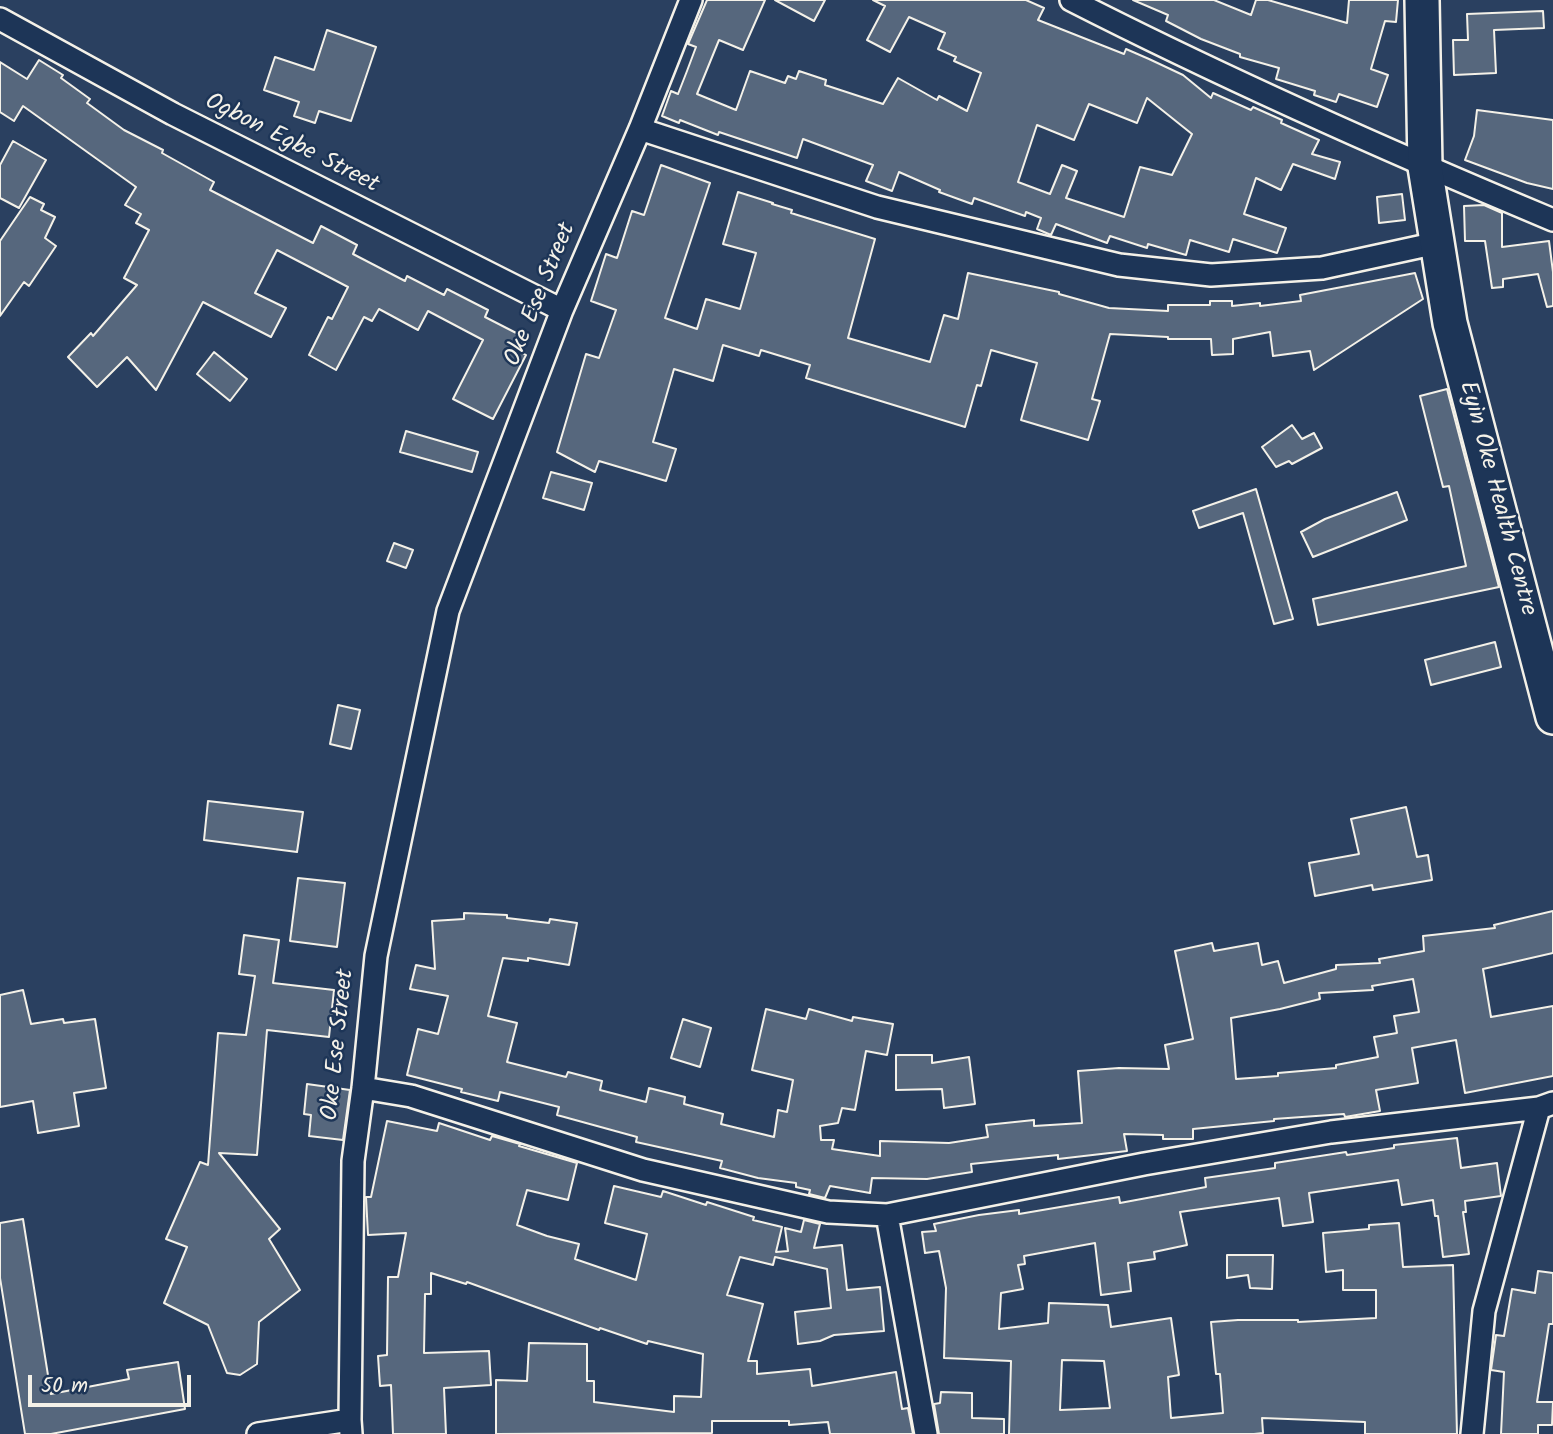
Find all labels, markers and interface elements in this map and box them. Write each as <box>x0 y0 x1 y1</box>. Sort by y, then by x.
street label: Ogbon Egbe Street <box>199 89 383 201</box>
street label: Oke Ese Street <box>500 219 584 371</box>
street label: Eyin Oke Health Centre <box>1451 379 1541 619</box>
street label: Oke Ese Street <box>318 968 362 1122</box>
scale bar <box>32 1360 194 1404</box>
text: 50 m <box>41 1370 88 1403</box>

